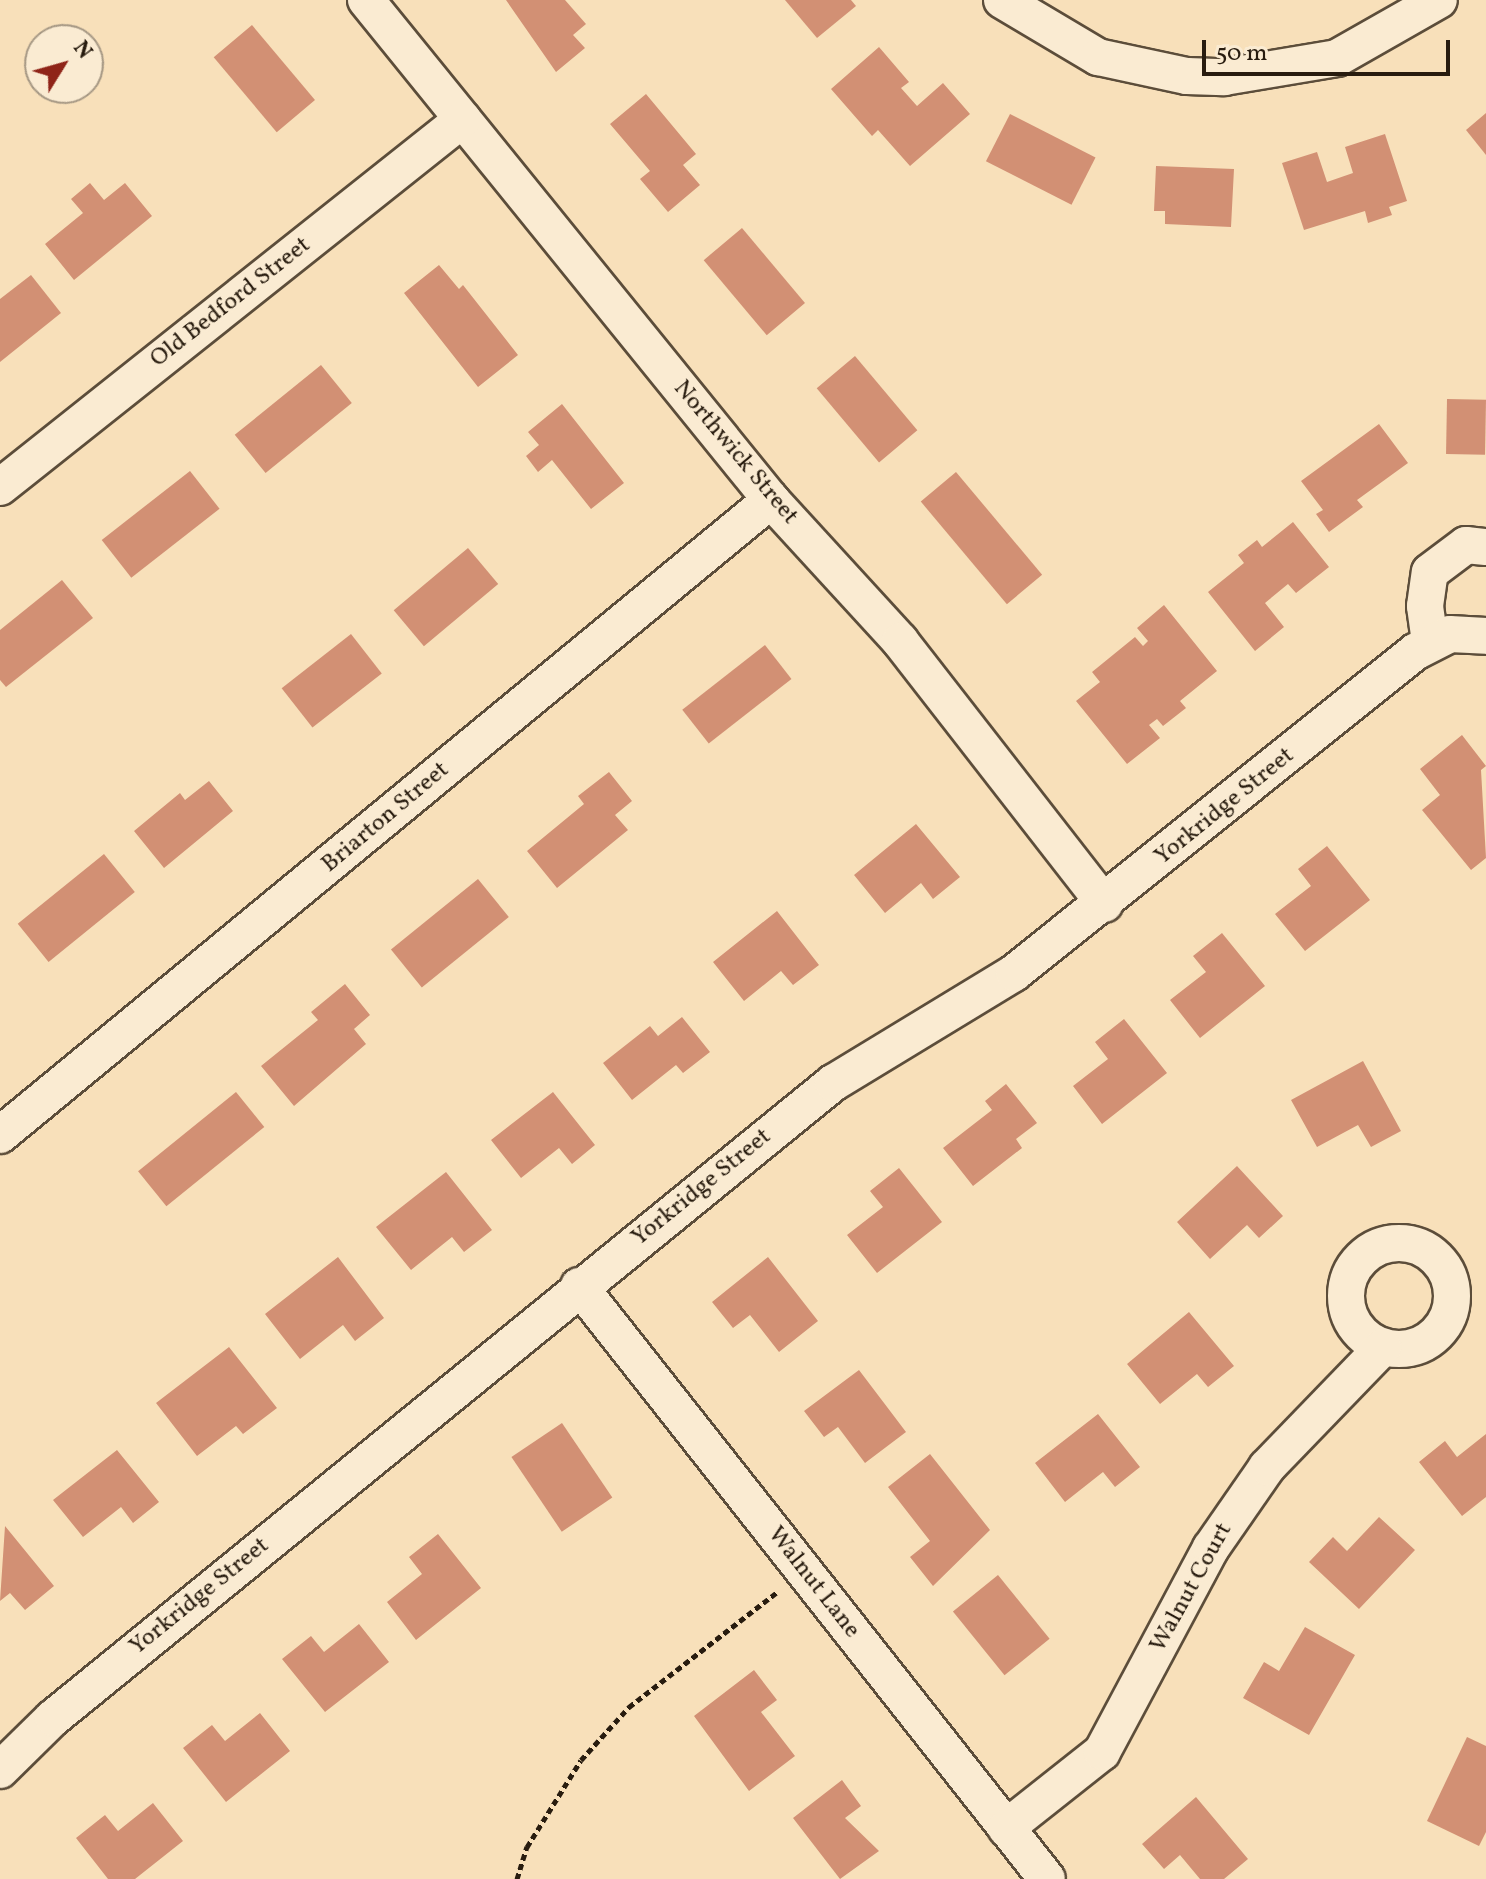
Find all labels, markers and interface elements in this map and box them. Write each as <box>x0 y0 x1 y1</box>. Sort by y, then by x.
north arrow <box>24 24 104 104</box>
scale bar <box>1206 24 1454 74</box>
text: N <box>65 35 99 66</box>
text: 50 m <box>1216 37 1268 71</box>
street label: Old Bedford Street <box>145 232 317 374</box>
street label: Northwick Street <box>666 375 804 531</box>
street label: Yorkridge Street <box>1149 742 1301 872</box>
street label: Briarton Street <box>317 756 455 880</box>
street label: Yorkridge Street <box>626 1123 778 1253</box>
street label: Walnut Court <box>1145 1518 1239 1658</box>
street label: Walnut Lane <box>760 1521 866 1645</box>
street label: Yorkridge Street <box>124 1532 276 1662</box>

